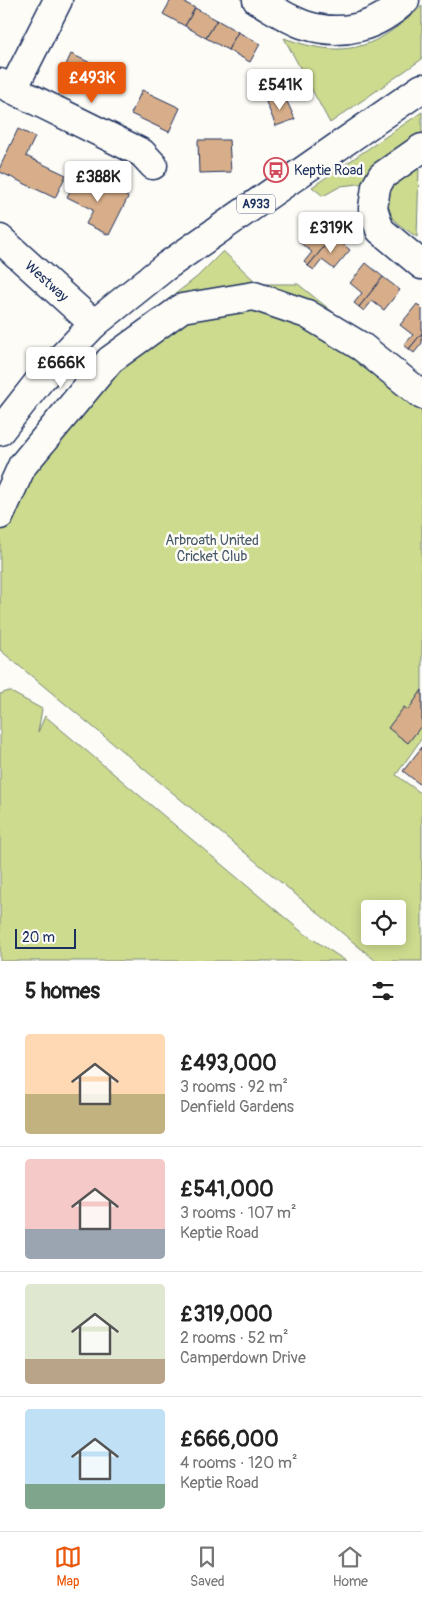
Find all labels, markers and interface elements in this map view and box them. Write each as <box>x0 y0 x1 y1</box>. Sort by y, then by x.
pin: £493K <box>57 62 127 104</box>
text: £493K <box>69 68 115 88</box>
pin: £541K <box>245 68 315 111</box>
text: £541K <box>258 75 302 95</box>
bus stop icon: Keptie Road <box>263 157 289 183</box>
pin: £388K <box>63 160 133 203</box>
place label: Keptie Road <box>294 162 363 179</box>
text: £388K <box>76 167 121 187</box>
road number: A933 <box>237 194 275 213</box>
pin: £319K <box>296 212 366 254</box>
text: £319K <box>309 218 353 238</box>
street label: Westway <box>21 257 72 305</box>
pin: £666K <box>26 346 96 389</box>
text: £666K <box>37 353 85 373</box>
park label: Arbroath United Cricket Club <box>165 532 259 565</box>
map controls <box>361 900 406 945</box>
button: locate <box>361 900 406 945</box>
scale bar <box>15 926 76 949</box>
text: 20 m <box>22 929 55 946</box>
icon: filters <box>369 977 397 1005</box>
text: 5 homes <box>25 978 100 1005</box>
text: £493,000 <box>180 1050 277 1077</box>
icon: home <box>65 1054 125 1114</box>
text: 3 rooms · 92 m² <box>180 1077 288 1097</box>
text: Denfield Gardens <box>180 1097 294 1117</box>
text: £541,000 <box>180 1176 274 1203</box>
icon: home <box>65 1179 125 1239</box>
text: 3 rooms · 107 m² <box>180 1203 297 1223</box>
text: Keptie Road <box>180 1223 259 1243</box>
text: £319,000 <box>180 1301 273 1328</box>
icon: home <box>65 1304 125 1364</box>
text: 2 rooms · 52 m² <box>180 1328 289 1348</box>
text: Camperdown Drive <box>180 1348 306 1368</box>
text: £666,000 <box>180 1426 279 1453</box>
icon: home <box>65 1429 125 1489</box>
text: 4 rooms · 120 m² <box>180 1453 297 1473</box>
text: Keptie Road <box>180 1473 259 1493</box>
tab: Map <box>54 1543 82 1590</box>
tab: Saved <box>190 1543 225 1590</box>
tab: Home <box>333 1543 368 1590</box>

